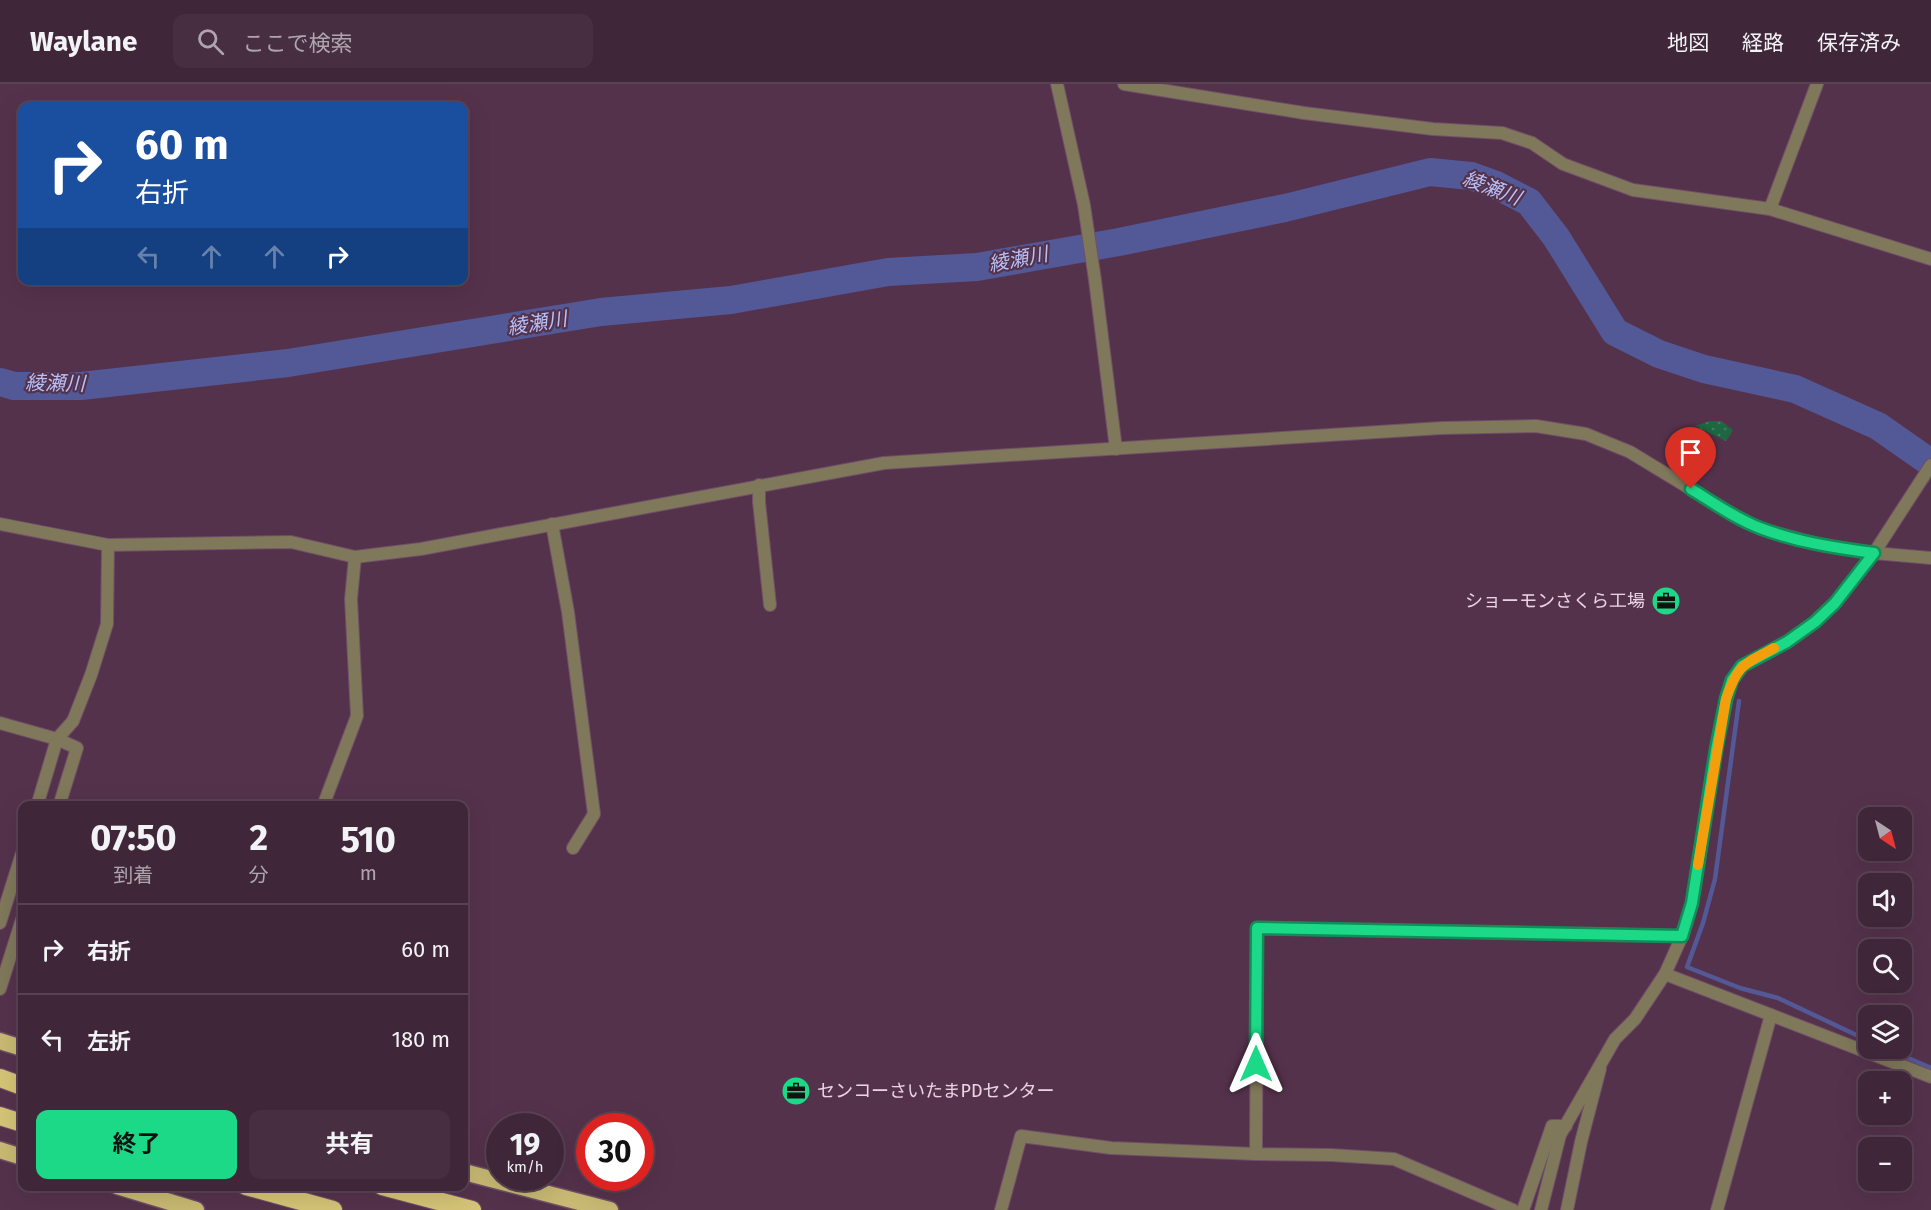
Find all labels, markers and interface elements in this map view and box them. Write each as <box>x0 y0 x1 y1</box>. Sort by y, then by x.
search box <box>173 14 593 68</box>
text: Waylane <box>30 25 137 58</box>
icon: search <box>194 25 227 58</box>
text: ここで検索 <box>242 30 352 57</box>
text: 地図 <box>1667 30 1709 56</box>
text: 経路 <box>1742 30 1784 56</box>
text: 保存済み <box>1817 30 1901 56</box>
text: 60 m <box>135 120 229 170</box>
icon: right <box>36 126 114 204</box>
water label: 綾瀬川 <box>1460 166 1526 211</box>
text: 右折 <box>135 177 189 209</box>
icon: left <box>132 240 165 273</box>
icon: ahead <box>195 240 228 273</box>
icon: ahead <box>258 240 291 273</box>
icon: right <box>321 240 354 273</box>
water label: 綾瀬川 <box>986 241 1052 277</box>
water label: 綾瀬川 <box>505 306 570 340</box>
water label: 綾瀬川 <box>25 370 87 396</box>
pin <box>1665 427 1716 489</box>
icon: arrive <box>1674 436 1707 469</box>
office icon: ショーモンさくら工場 <box>1650 585 1682 617</box>
place label: ショーモンさくら工場 <box>1465 590 1645 612</box>
north arrow <box>1858 807 1912 861</box>
map controls <box>1858 807 1912 1191</box>
text: 07:50 <box>90 816 177 860</box>
text: 2 <box>249 816 268 860</box>
text: 510 <box>341 818 396 862</box>
text: m <box>360 861 377 885</box>
text: 到着 <box>113 863 153 887</box>
text: 分 <box>249 863 269 887</box>
button: sound <box>1858 873 1912 927</box>
icon: right <box>36 933 69 966</box>
text: 60 m <box>401 936 450 963</box>
text: 右折 <box>87 938 131 965</box>
button: search <box>1858 939 1912 993</box>
button: layers <box>1858 1005 1912 1059</box>
icon: left <box>36 1023 69 1056</box>
text: 180 m <box>391 1026 450 1053</box>
text: 左折 <box>87 1028 131 1055</box>
position arrow <box>1224 1032 1288 1096</box>
button: + <box>1858 1071 1912 1125</box>
office icon: センコーさいたまPDセンター <box>780 1075 812 1107</box>
place label: センコーさいたまPDセンター <box>817 1080 1055 1102</box>
button: 終了 <box>36 1110 237 1179</box>
button: 共有 <box>249 1110 450 1179</box>
speed limit sign: 30 <box>576 1113 654 1191</box>
text: 19 <box>510 1127 540 1163</box>
button: − <box>1858 1137 1912 1191</box>
text: km/h <box>506 1158 544 1176</box>

